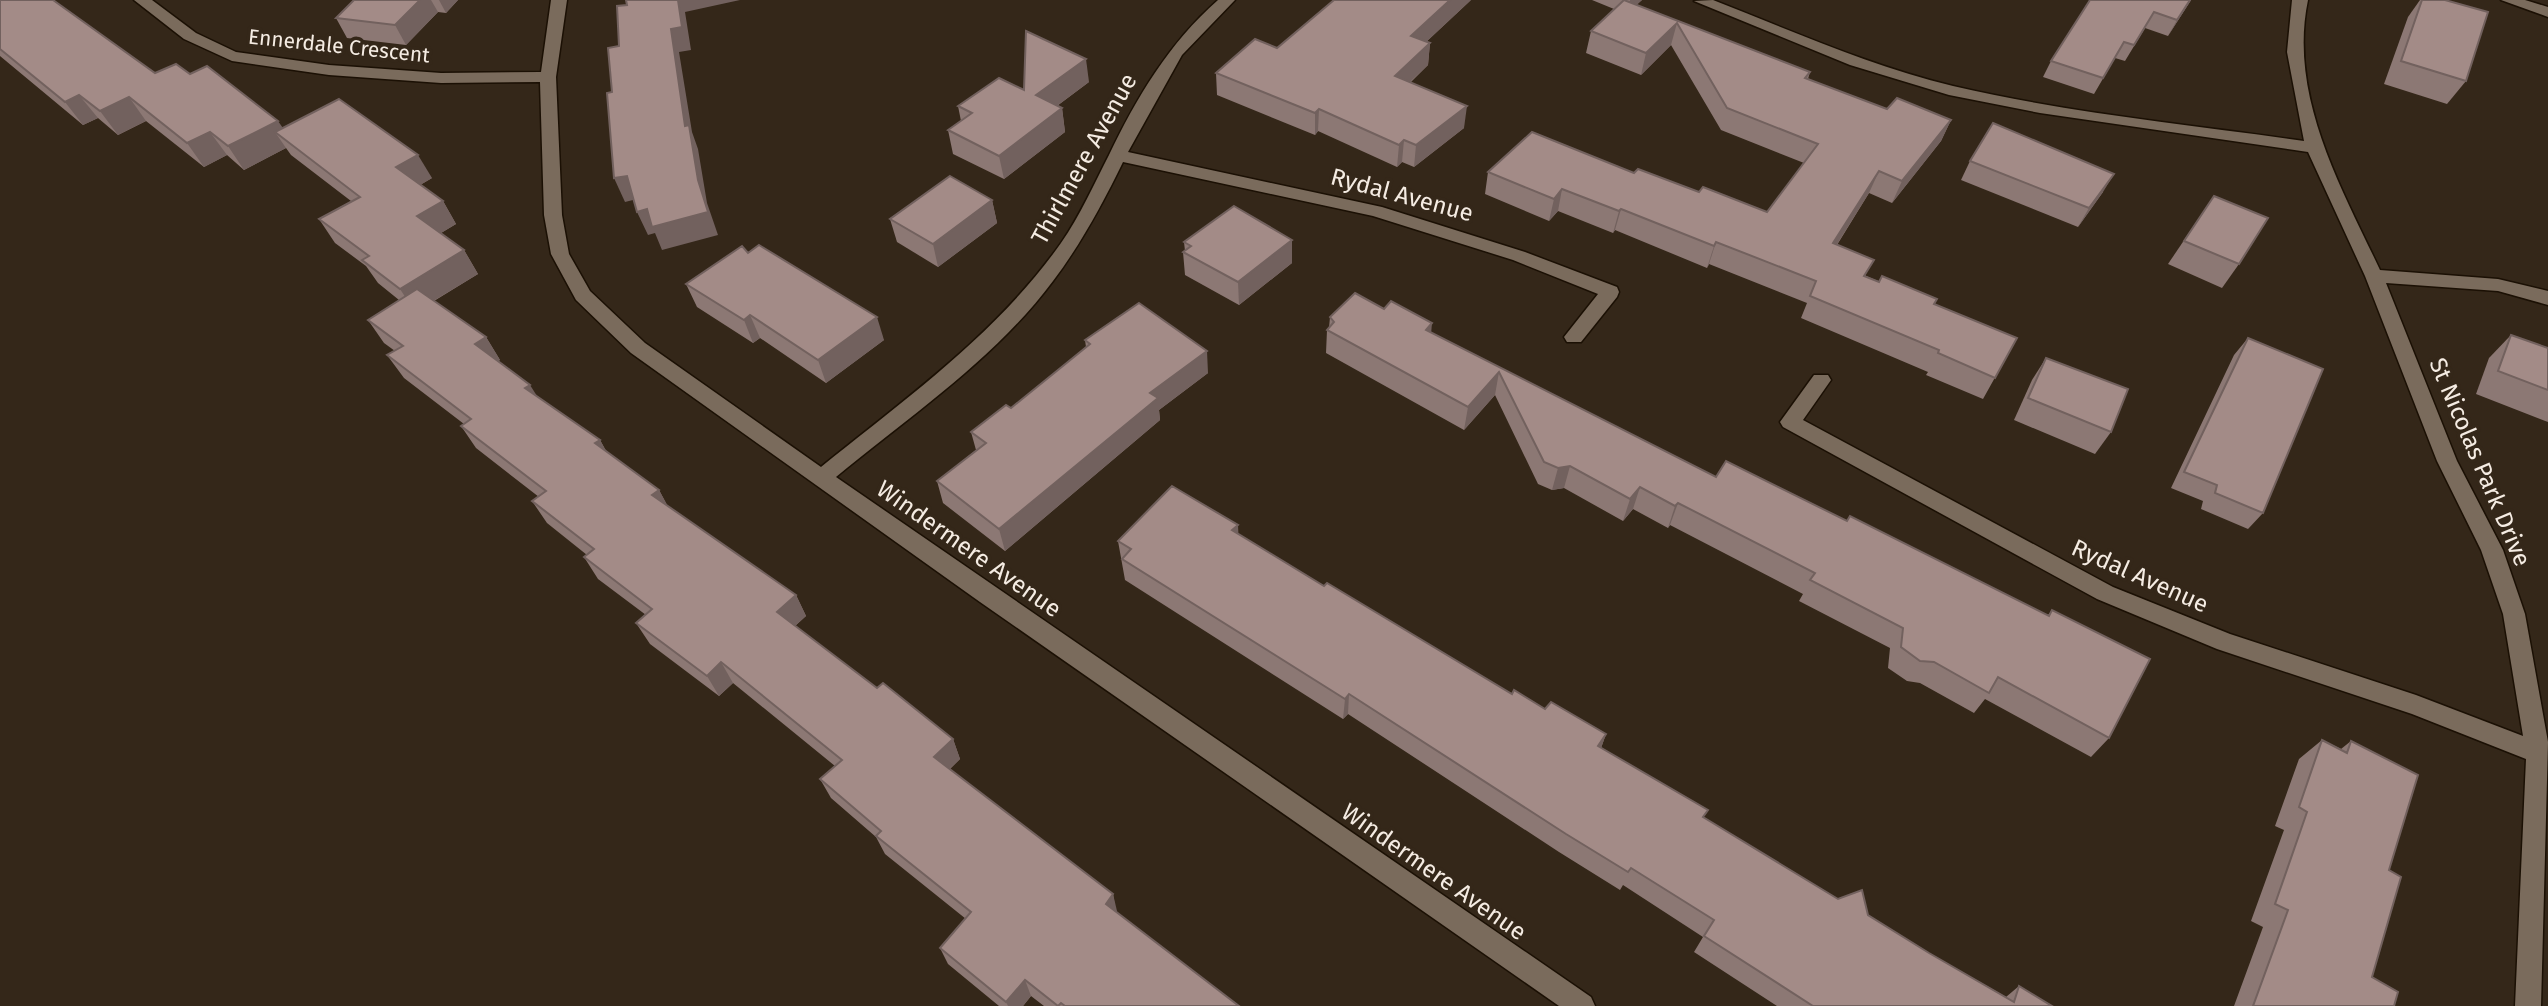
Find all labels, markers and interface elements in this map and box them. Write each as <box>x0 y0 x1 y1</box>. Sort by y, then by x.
street label: Ennerdale Crescent <box>247 24 432 69</box>
street label: Thirlmere Avenue <box>1025 69 1143 249</box>
street label: Rydal Avenue <box>1328 163 1476 227</box>
street label: St Nicolas Park Drive <box>2423 354 2537 570</box>
street label: Windermere Avenue <box>871 475 1067 623</box>
street label: Rydal Avenue <box>2067 533 2213 619</box>
street label: Windermere Avenue <box>1336 798 1532 946</box>

